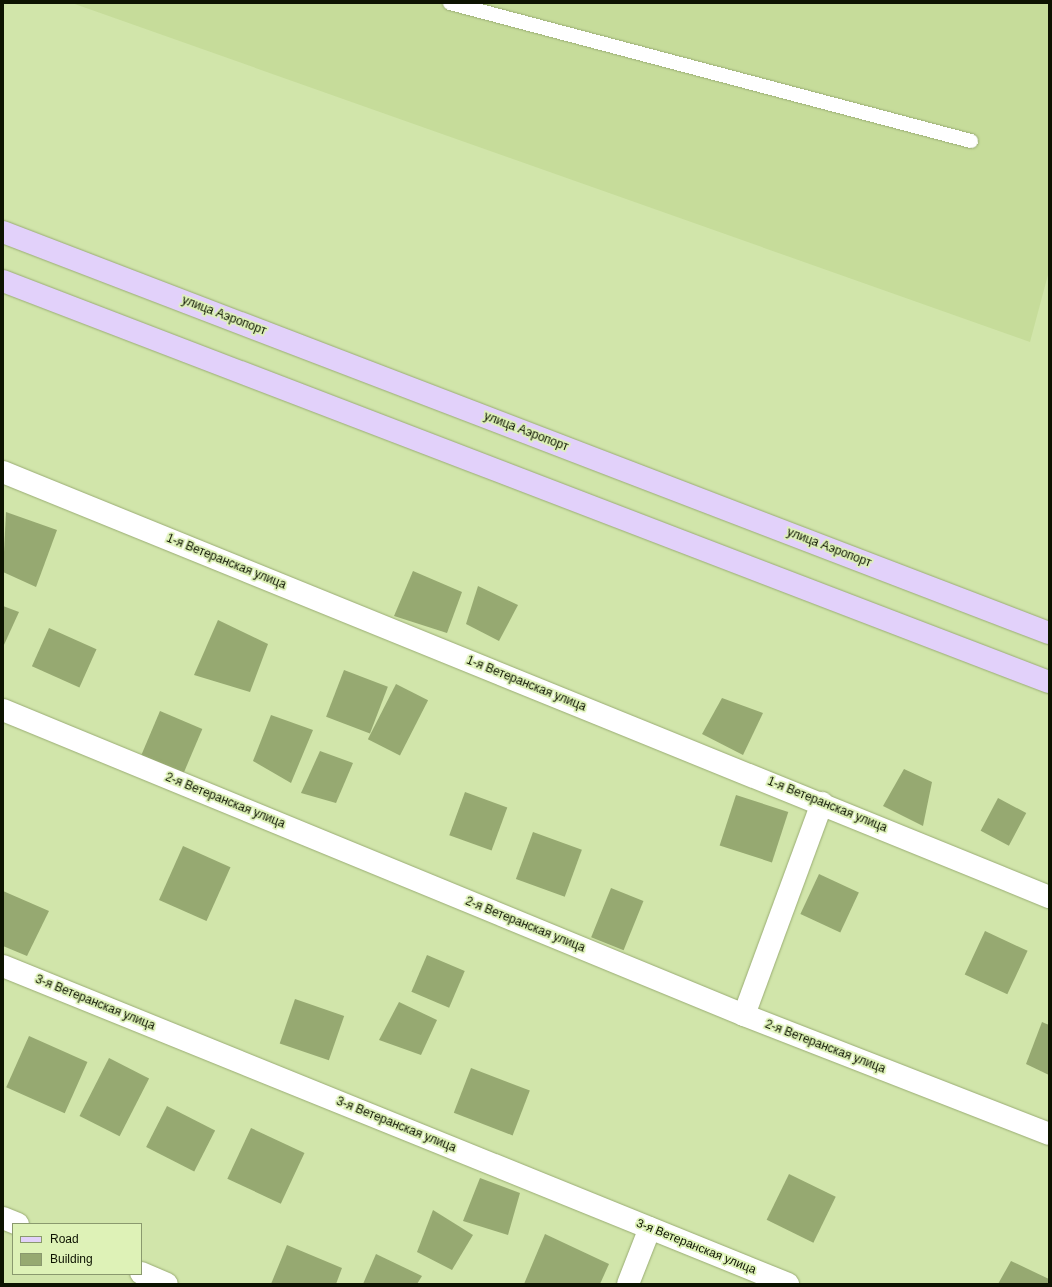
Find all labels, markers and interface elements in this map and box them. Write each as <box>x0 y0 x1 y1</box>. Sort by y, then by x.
street label: улица Аэропорт <box>180 293 268 339</box>
street label: улица Аэропорт <box>482 409 570 455</box>
street label: улица Аэропорт <box>785 525 873 571</box>
street label: 1-я Ветеранская улица <box>164 531 288 593</box>
street label: 1-я Ветеранская улица <box>464 653 588 715</box>
street label: 2-я Ветеранская улица <box>163 770 287 832</box>
street label: 1-я Ветеранская улица <box>765 774 889 836</box>
street label: 2-я Ветеранская улица <box>463 894 587 956</box>
street label: 3-я Ветеранская улица <box>33 972 157 1034</box>
street label: 2-я Ветеранская улица <box>763 1017 887 1077</box>
street label: 3-я Ветеранская улица <box>334 1094 458 1156</box>
street label: 3-я Ветеранская улица <box>634 1216 758 1278</box>
legend <box>12 1223 142 1275</box>
text: Road <box>50 1232 79 1246</box>
text: Building <box>50 1252 93 1266</box>

